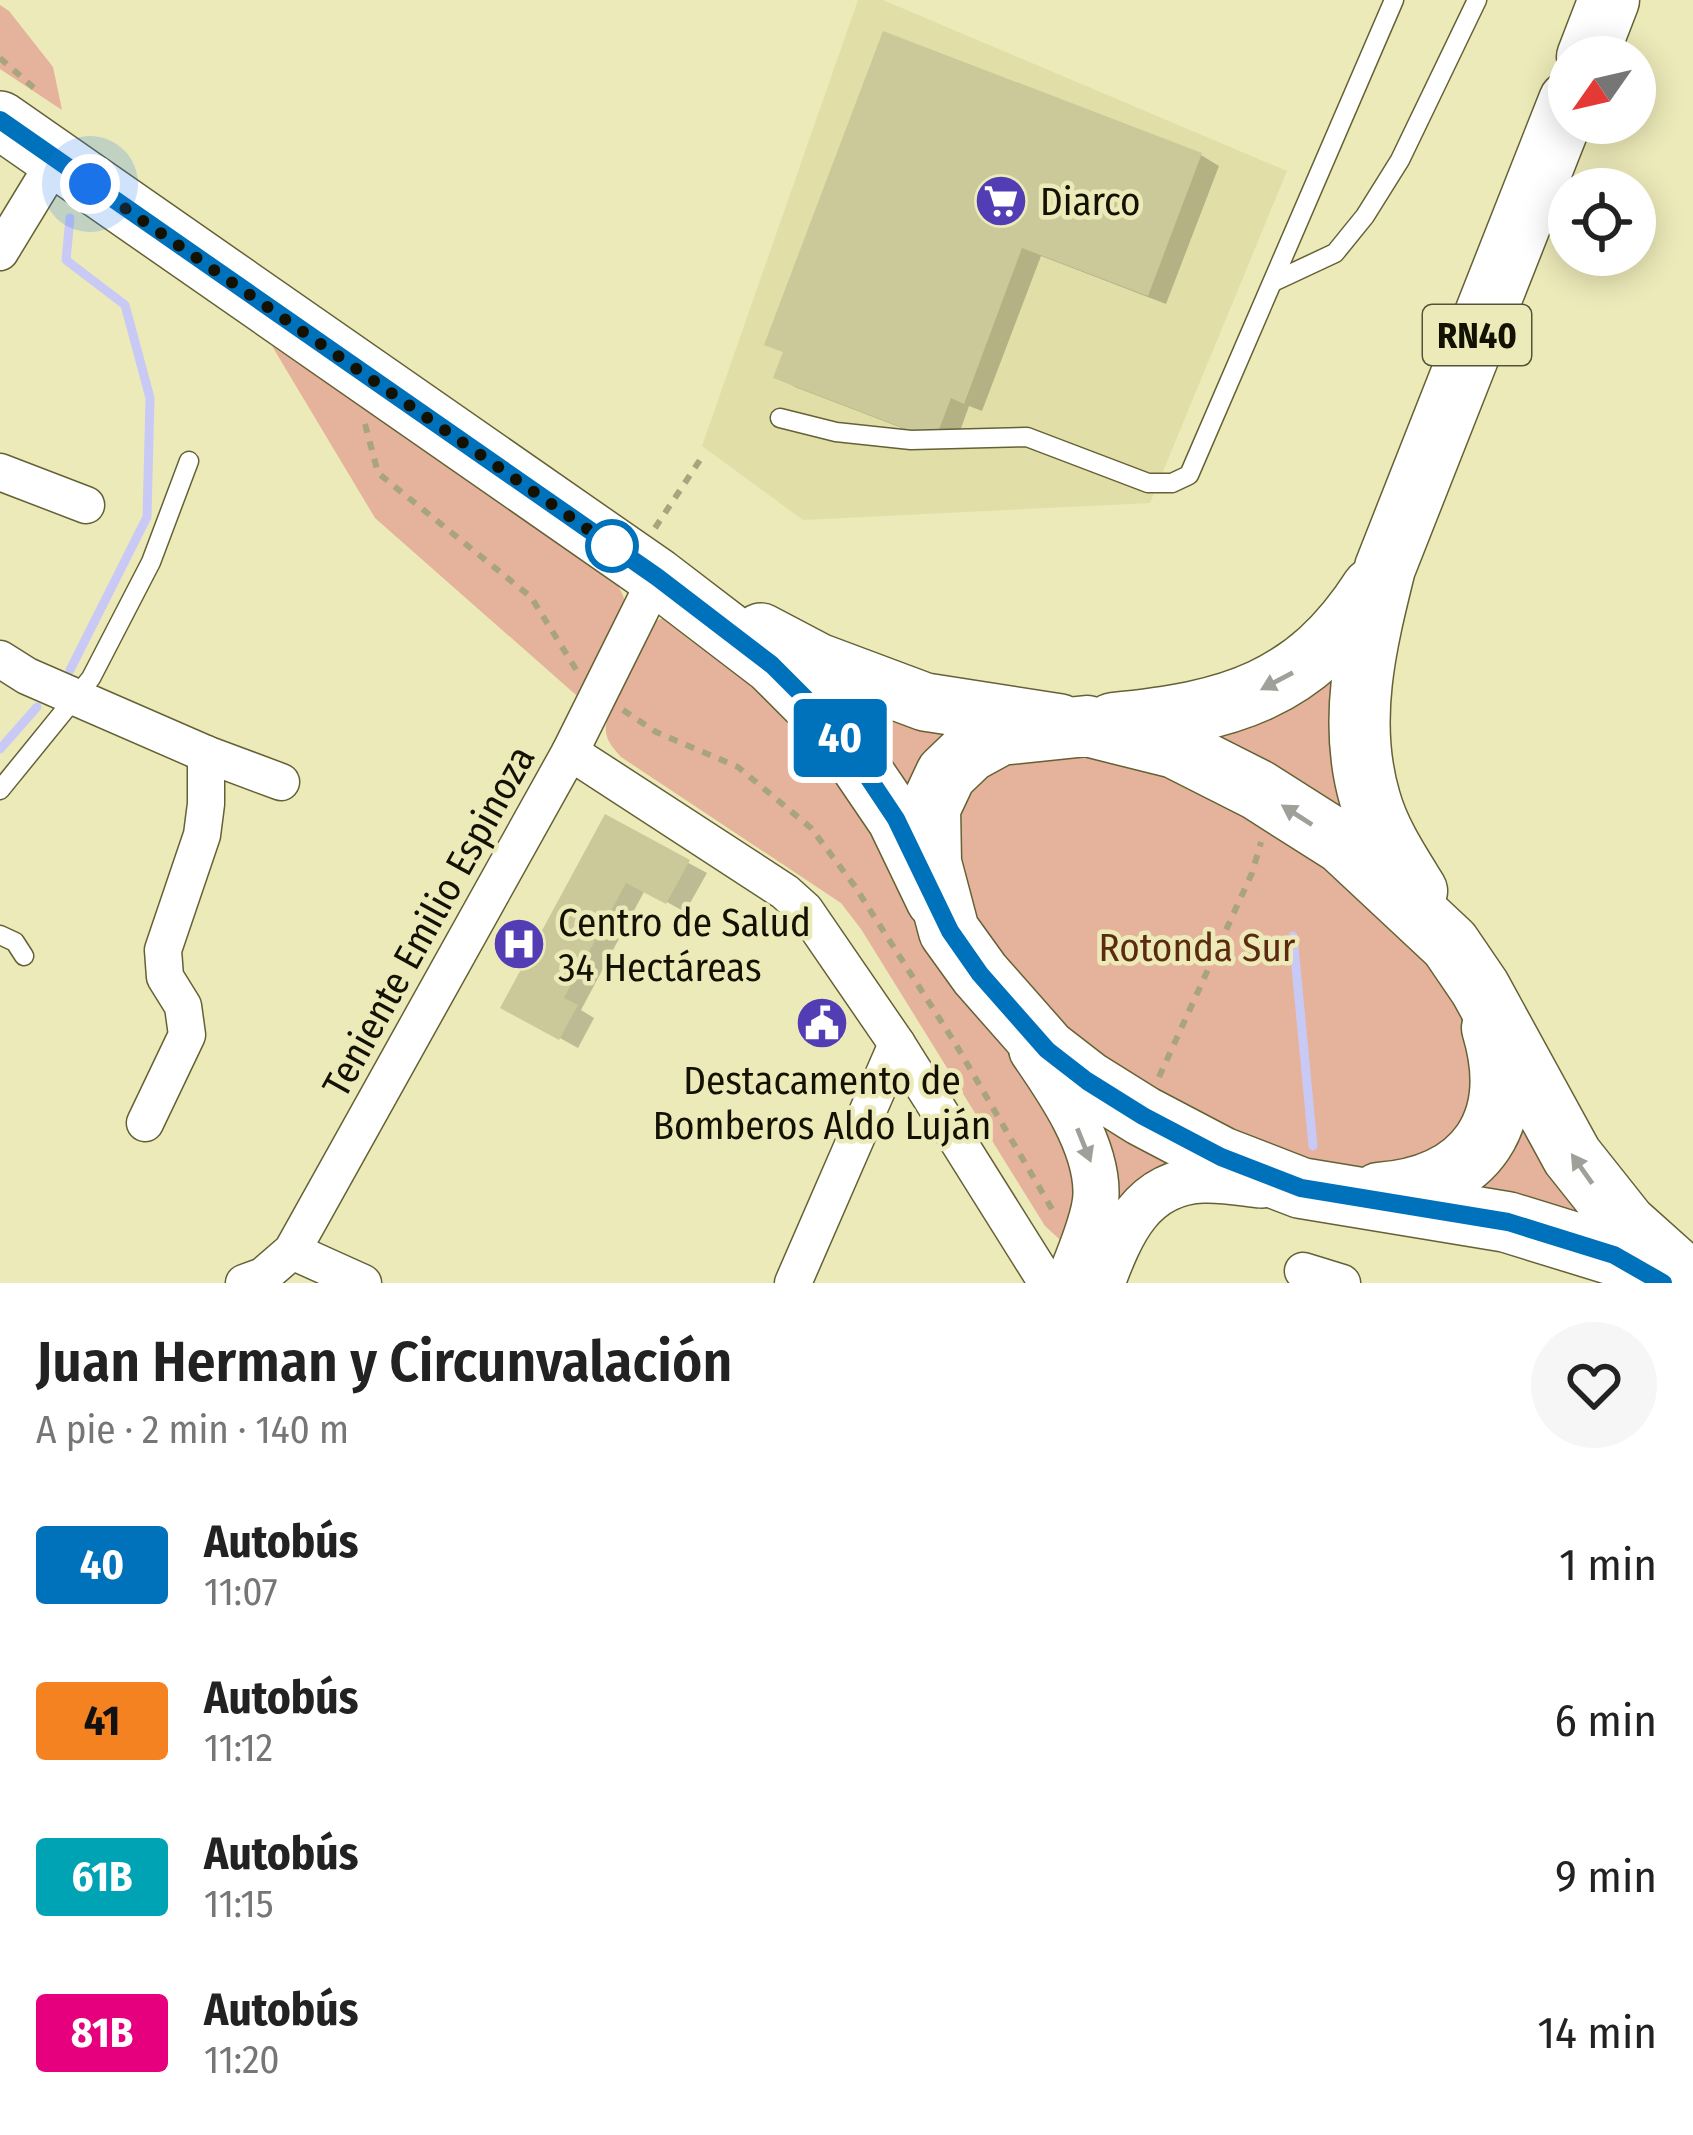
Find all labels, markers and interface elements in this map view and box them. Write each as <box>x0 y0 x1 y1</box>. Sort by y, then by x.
north arrow <box>1548 36 1656 144</box>
map controls <box>1548 36 1656 276</box>
your location <box>60 154 120 214</box>
button: locate <box>1548 168 1656 276</box>
supermarket icon: Diarco <box>973 173 1029 229</box>
place label: Diarco <box>1040 179 1141 225</box>
road number: RN40 <box>1423 305 1531 365</box>
unlabelled marker <box>587 521 637 571</box>
one-way arrow <box>1259 670 1294 691</box>
line badge: 40 <box>786 699 894 777</box>
text: 40 <box>818 713 862 763</box>
street label: Teniente Emilio Espinoza <box>313 738 544 1105</box>
one-way arrow <box>1280 804 1313 826</box>
place label: Centro de Salud 34 Hectáreas <box>558 900 811 991</box>
hospital icon: Centro de Salud 34 Hectáreas <box>491 916 547 972</box>
park label: Rotonda Sur <box>1099 925 1296 971</box>
public building icon: Destacamento de Bomberos Aldo Luján <box>794 995 850 1051</box>
place label: Destacamento de Bomberos Aldo Luján <box>653 1058 991 1149</box>
one-way arrow <box>1075 1127 1094 1163</box>
one-way arrow <box>1571 1153 1594 1186</box>
button: heart <box>1531 1322 1657 1448</box>
text: Juan Herman y Circunvalación <box>36 1328 732 1396</box>
text: A pie · 2 min · 140 m <box>36 1407 349 1453</box>
text: Autobús <box>204 1515 358 1569</box>
text: 1 min <box>1559 1538 1657 1592</box>
text: 40 <box>80 1540 124 1590</box>
text: 11:07 <box>204 1569 278 1615</box>
text: Autobús <box>204 1671 358 1725</box>
text: 6 min <box>1554 1694 1657 1748</box>
text: 41 <box>84 1696 120 1746</box>
text: 11:12 <box>204 1725 273 1771</box>
text: Autobús <box>204 1827 358 1881</box>
text: 9 min <box>1555 1850 1657 1904</box>
text: 61B <box>71 1852 133 1902</box>
text: 11:15 <box>204 1881 274 1927</box>
text: Autobús <box>204 1983 358 2037</box>
text: 14 min <box>1537 2006 1657 2060</box>
text: 81B <box>71 2008 133 2058</box>
text: 11:20 <box>204 2037 280 2083</box>

